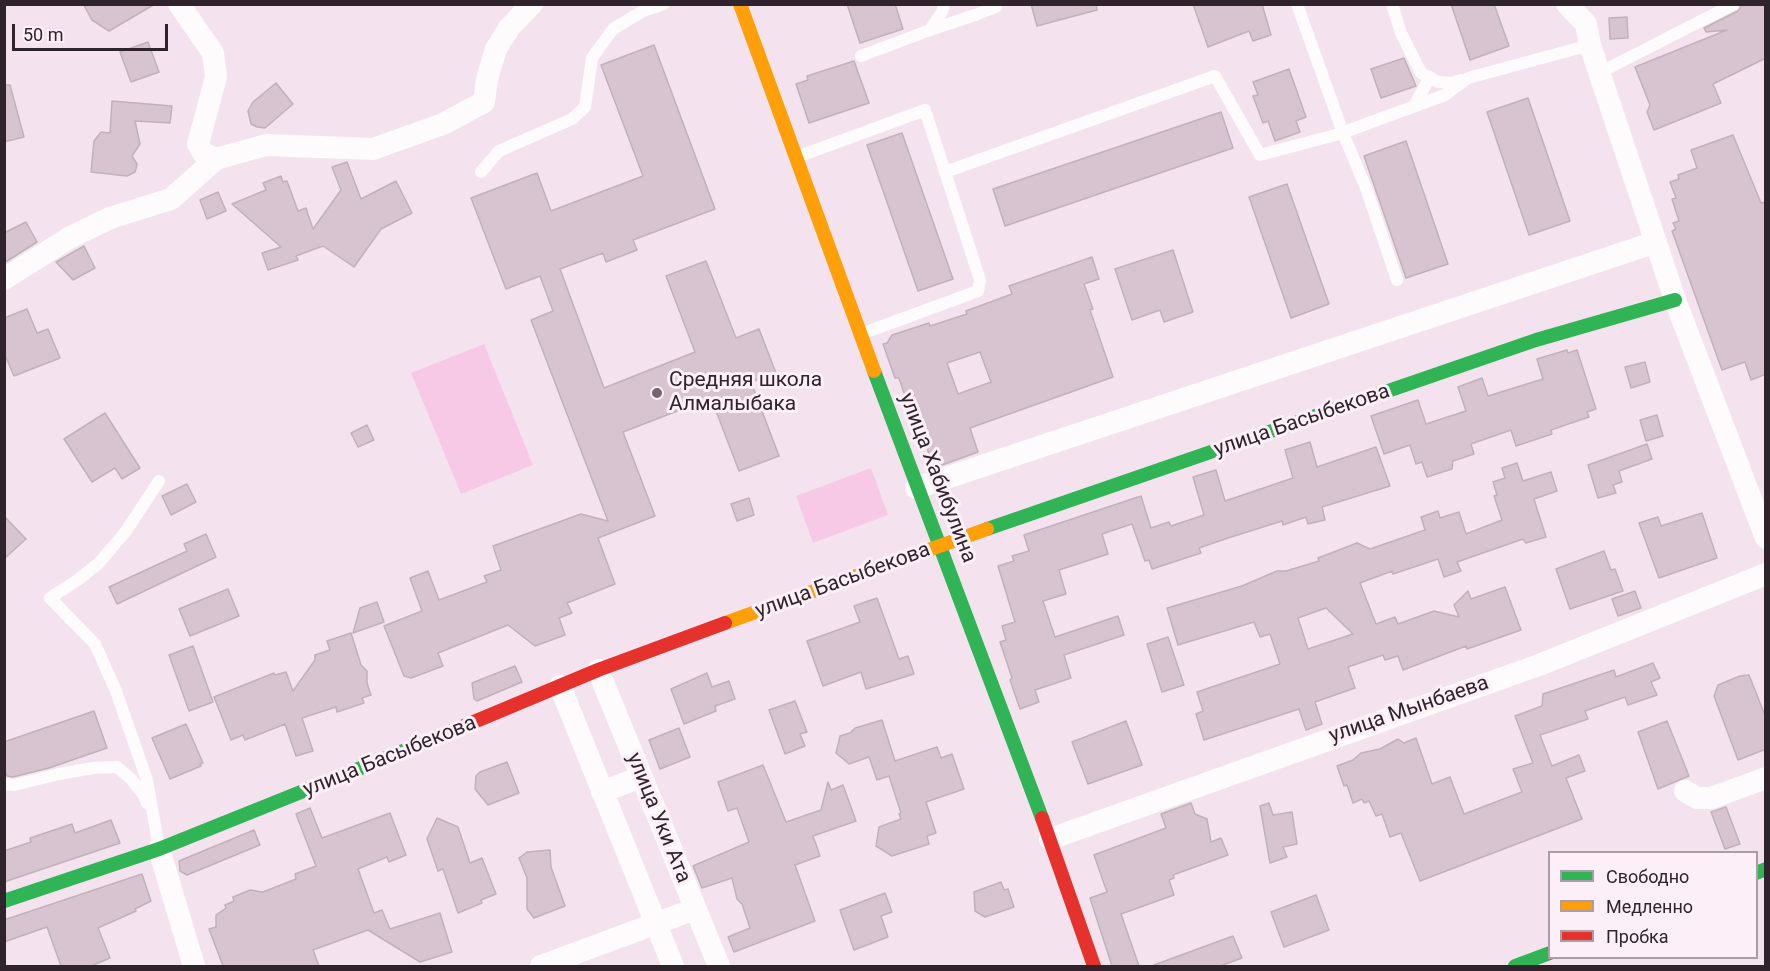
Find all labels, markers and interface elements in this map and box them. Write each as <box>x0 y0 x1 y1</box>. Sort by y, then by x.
scale bar <box>15 12 171 50</box>
text: 50 m <box>23 24 63 45</box>
place label: Средняя школа Алмалыбака <box>669 368 822 418</box>
street label: улица Басыбекова <box>1211 379 1393 463</box>
marker: Средняя школа Алмалыбака <box>650 386 664 400</box>
street label: улица Хабибулина <box>893 389 981 567</box>
street label: улица Басыбекова <box>752 538 934 624</box>
street label: улица Мынбаева <box>1326 671 1492 749</box>
street label: улица Басыбекова <box>300 711 480 803</box>
street label: улица Уки Ата <box>620 749 696 887</box>
legend <box>1548 851 1758 959</box>
text: Свободно <box>1606 866 1689 887</box>
text: Медленно <box>1606 896 1693 917</box>
text: Пробка <box>1606 926 1669 947</box>

